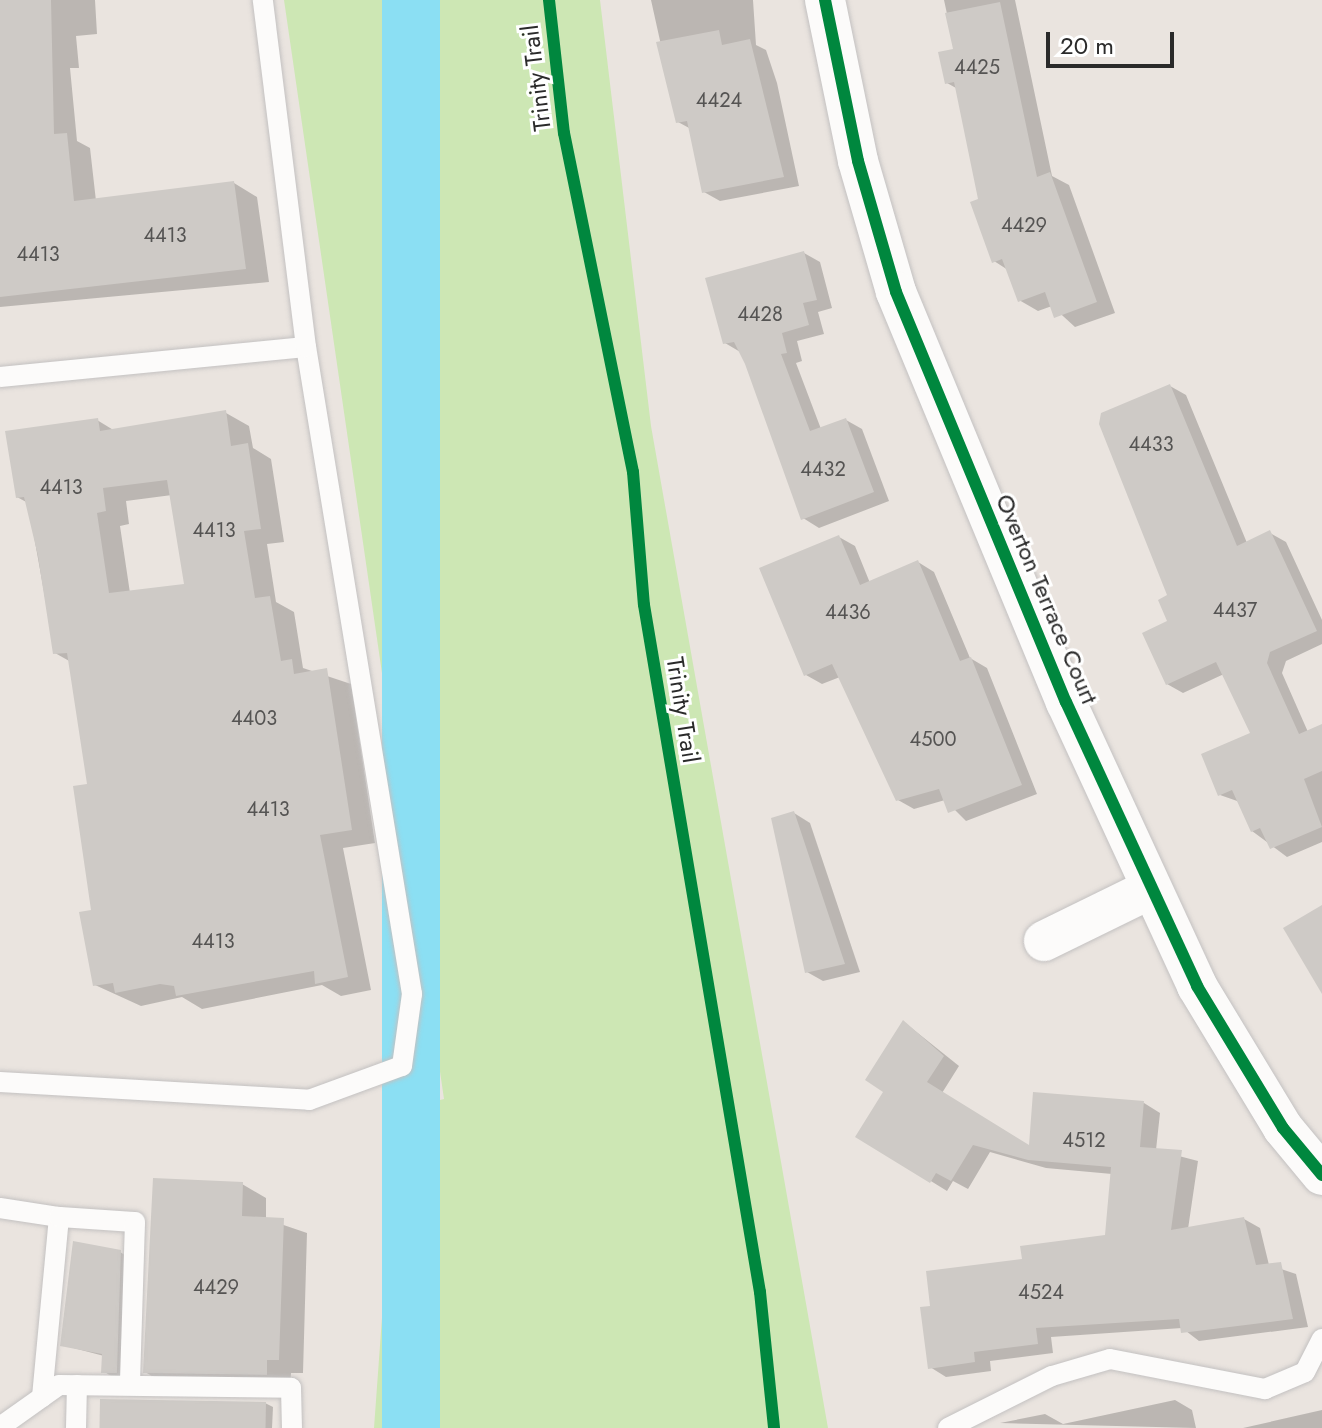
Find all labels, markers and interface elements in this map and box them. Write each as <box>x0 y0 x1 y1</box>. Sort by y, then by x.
scale bar <box>1050 16 1178 66</box>
street label: Trinity Trail <box>515 23 557 133</box>
text: 20 m <box>1060 28 1114 63</box>
house number: 4425 <box>954 55 1000 79</box>
house number: 4424 <box>696 88 742 112</box>
house number: 4429 <box>1001 213 1047 237</box>
house number: 4413 <box>143 223 187 247</box>
house number: 4413 <box>16 242 60 266</box>
house number: 4428 <box>737 302 783 326</box>
house number: 4433 <box>1128 432 1174 456</box>
house number: 4432 <box>800 457 846 481</box>
house number: 4413 <box>39 475 83 499</box>
street label: Overton Terrace Court <box>990 490 1104 708</box>
house number: 4413 <box>192 518 236 542</box>
house number: 4437 <box>1213 598 1257 622</box>
house number: 4436 <box>825 600 871 624</box>
street label: Trinity Trail <box>660 655 706 765</box>
house number: 4403 <box>231 706 277 730</box>
house number: 4500 <box>910 727 956 751</box>
house number: 4413 <box>246 797 290 821</box>
house number: 4413 <box>191 929 235 953</box>
house number: 4512 <box>1062 1128 1106 1152</box>
house number: 4429 <box>193 1275 239 1299</box>
house number: 4524 <box>1018 1280 1064 1304</box>

